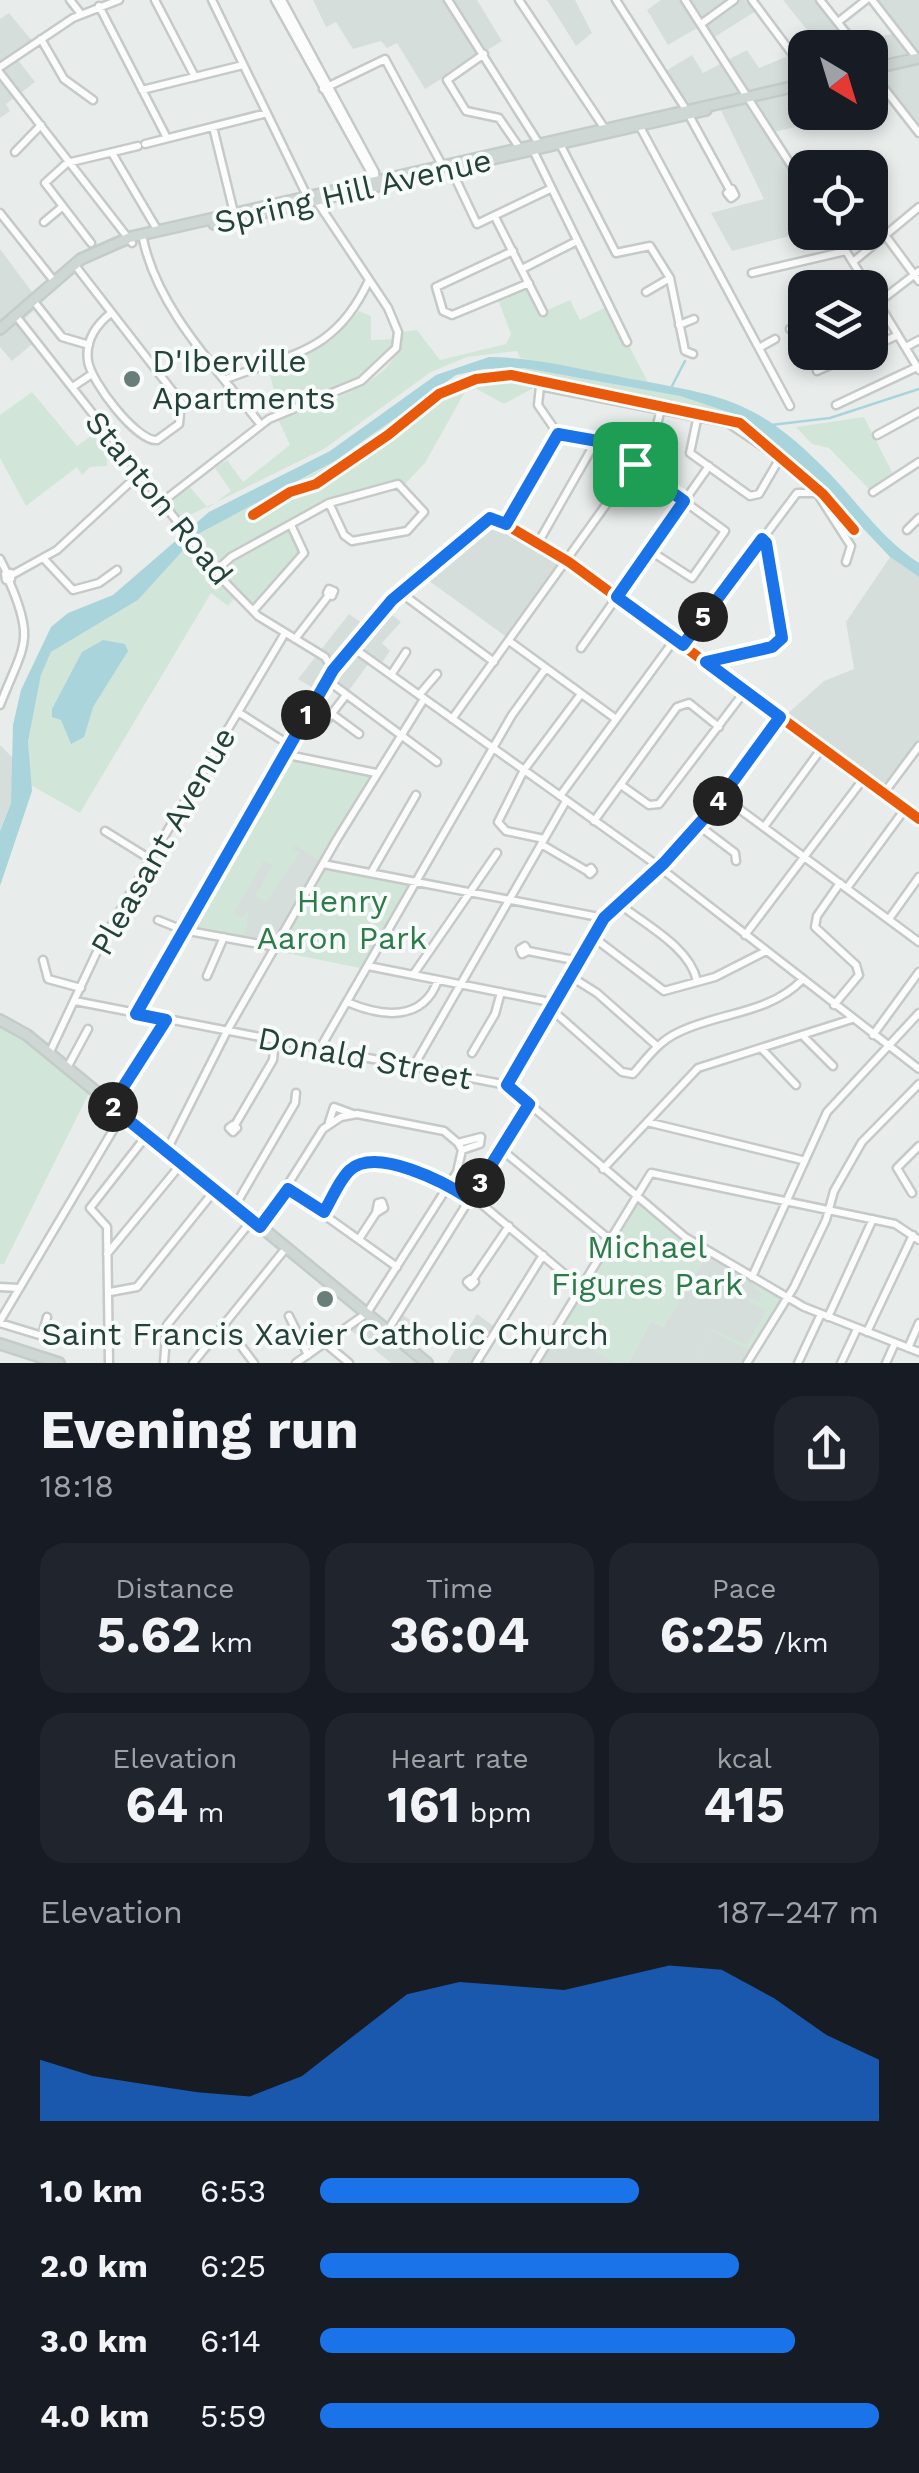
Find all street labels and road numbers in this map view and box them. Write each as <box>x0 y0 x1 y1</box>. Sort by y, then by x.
street label: Spring Hill Avenue <box>211 141 495 241</box>
street label: Stanton Road <box>77 403 241 593</box>
street label: Pleasant Avenue <box>82 720 244 962</box>
street label: Donald Street <box>255 1019 475 1097</box>

